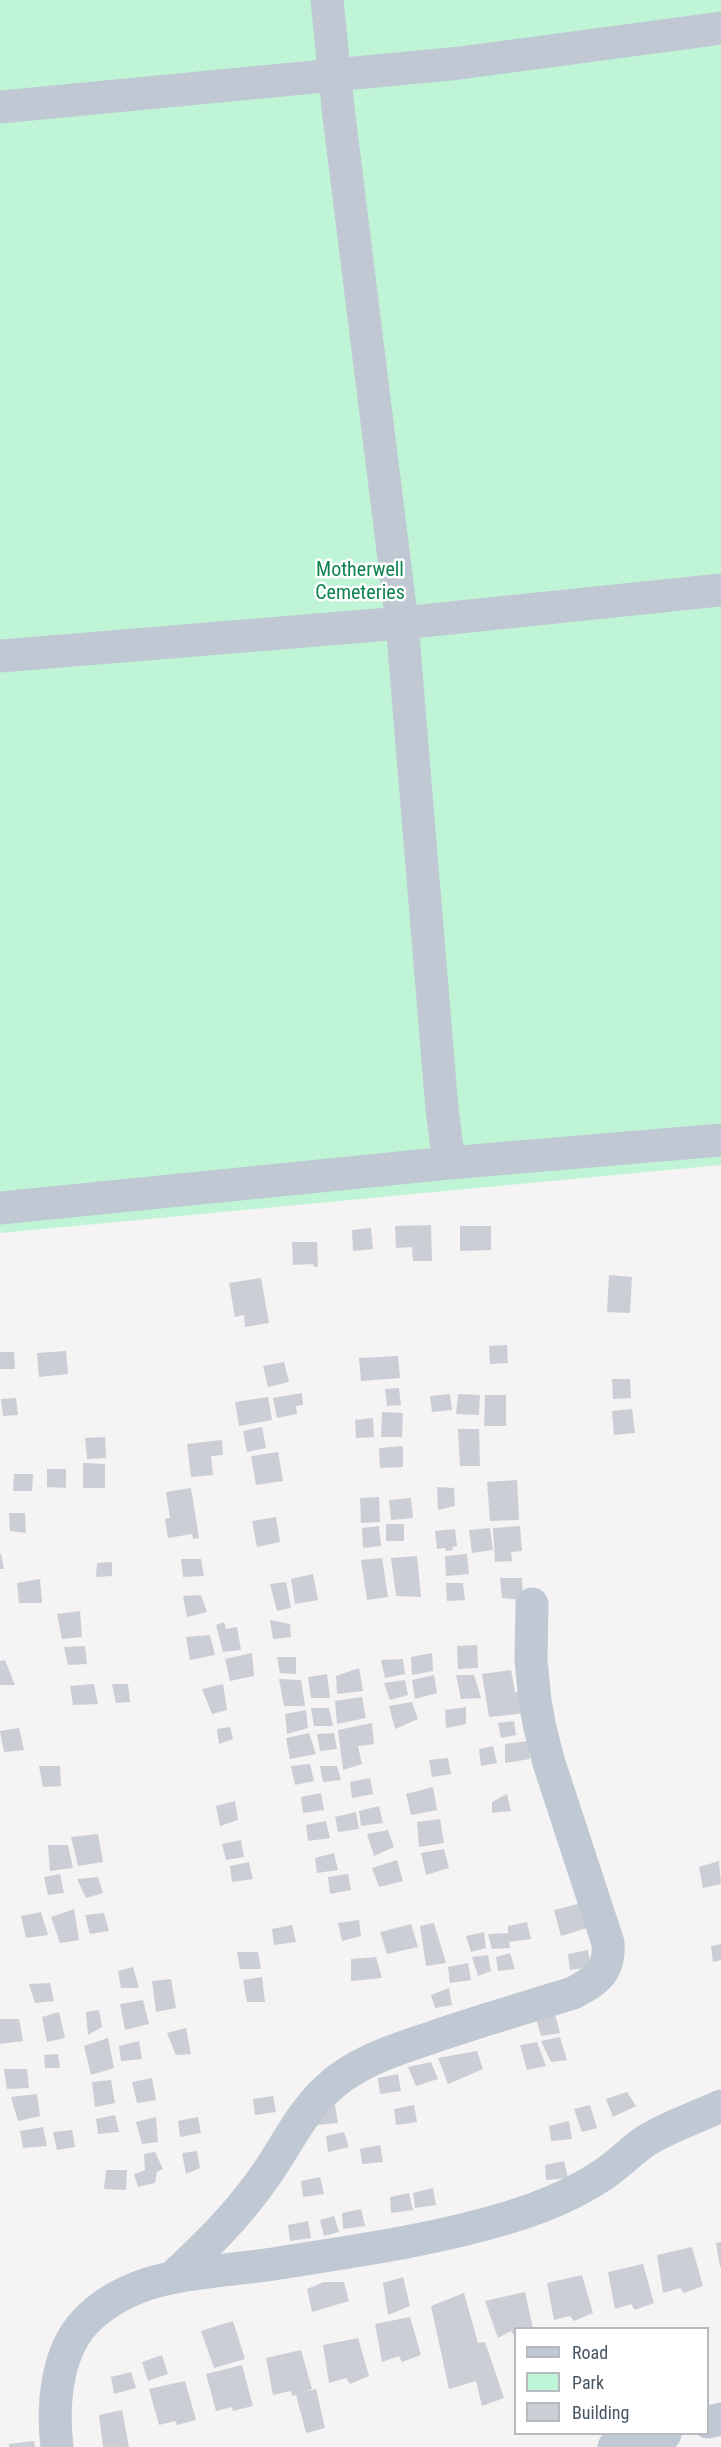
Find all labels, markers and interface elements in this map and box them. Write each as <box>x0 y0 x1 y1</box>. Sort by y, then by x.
park label: Motherwell Cemeteries <box>315 559 405 606</box>
legend <box>514 2327 709 2435</box>
text: Road <box>572 2342 608 2363</box>
text: Park <box>572 2372 604 2393</box>
text: Building <box>572 2402 629 2423</box>

